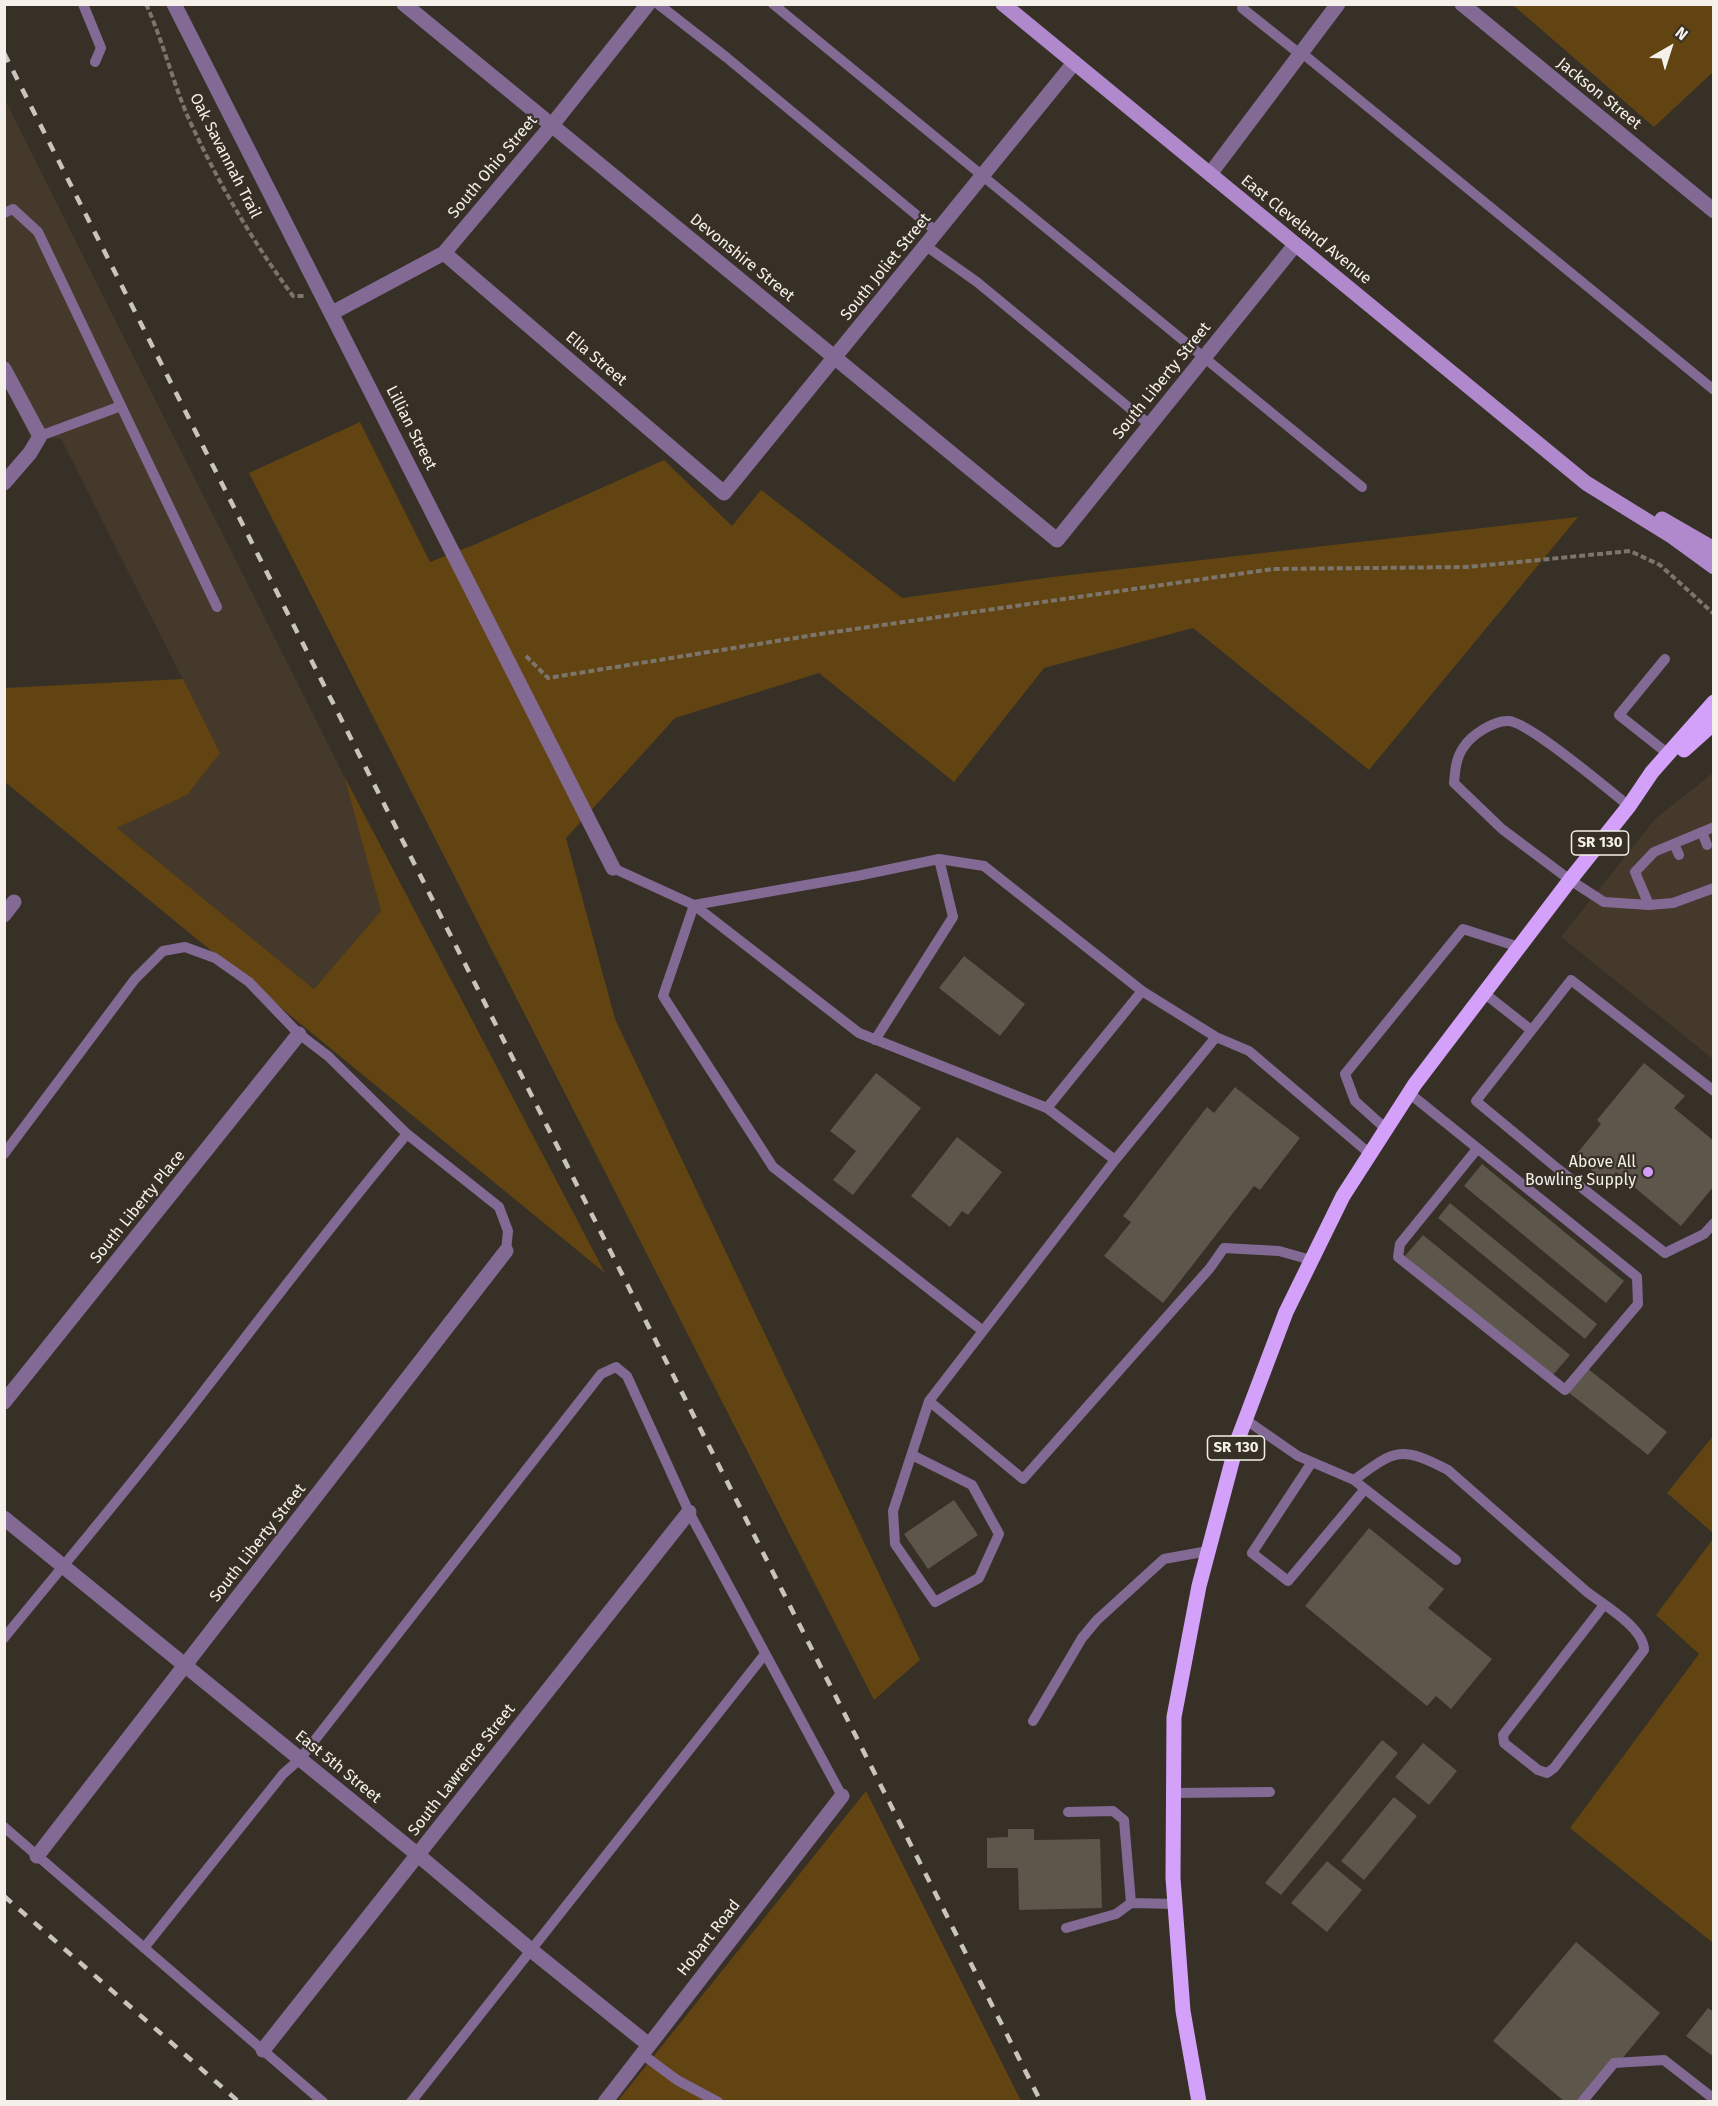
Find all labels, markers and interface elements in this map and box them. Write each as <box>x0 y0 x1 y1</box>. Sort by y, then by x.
north arrow <box>1640 18 1700 78</box>
text: N <box>1672 23 1692 44</box>
street label: Jackson Street <box>1553 54 1645 134</box>
street label: Oak Savannah Trail <box>185 90 265 222</box>
street label: South Ohio Street <box>444 112 542 222</box>
street label: East Cleveland Avenue <box>1237 171 1375 289</box>
street label: Devonshire Street <box>686 210 798 306</box>
street label: South Joliet Street <box>837 210 935 324</box>
street label: South Liberty Street <box>1109 319 1215 443</box>
street label: Ella Street <box>561 328 631 390</box>
street label: Lillian Street <box>382 383 440 473</box>
road number: SR 130 <box>1572 831 1628 855</box>
street label: South Liberty Place <box>87 1147 189 1267</box>
place label: Above All Bowling Supply <box>1525 1153 1636 1191</box>
marker: Above All Bowling Supply <box>1641 1165 1655 1179</box>
road number: SR 130 <box>1208 1436 1264 1460</box>
street label: South Liberty Street <box>206 1480 310 1606</box>
street label: South Lawrence Street <box>405 1700 519 1840</box>
street label: East 5th Street <box>291 1726 385 1808</box>
street label: Hobart Road <box>673 1896 745 1980</box>

